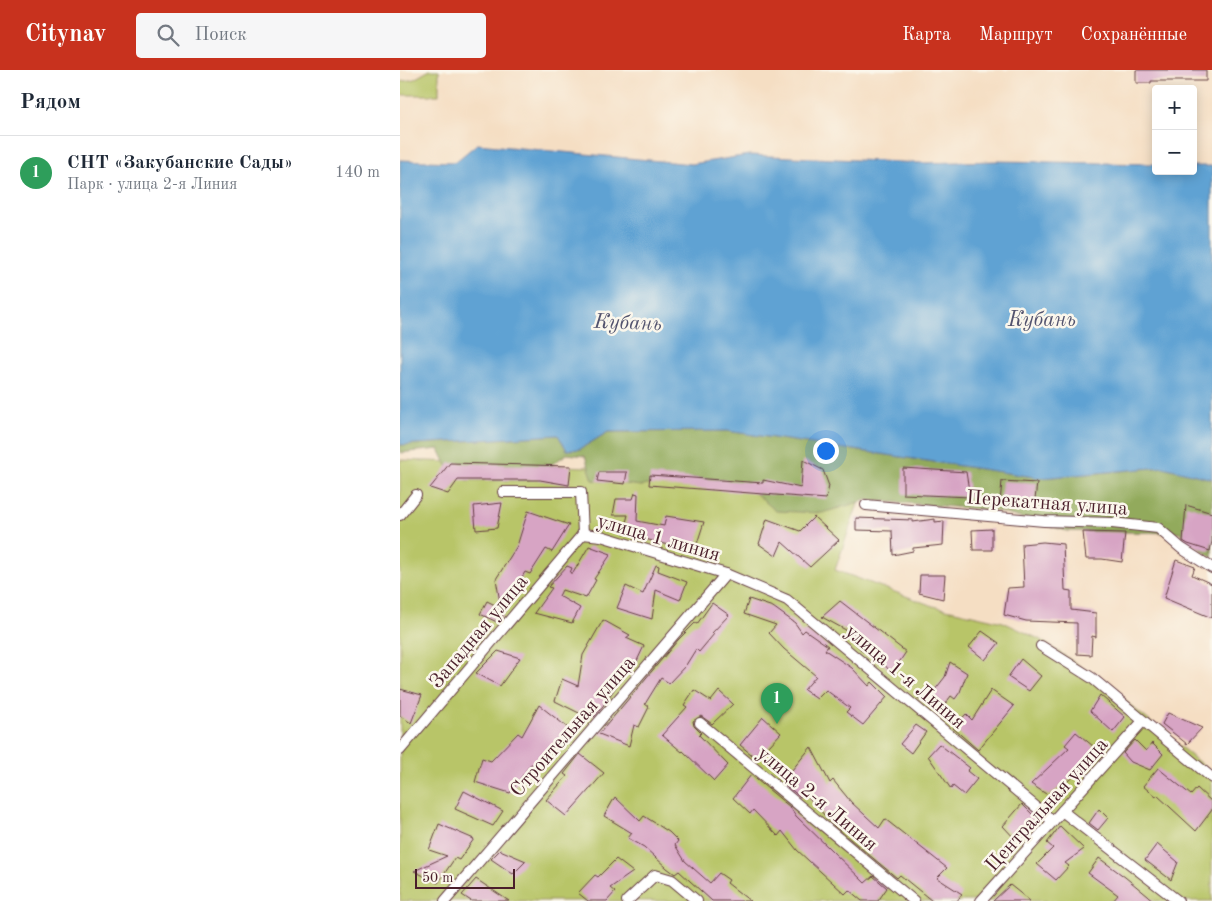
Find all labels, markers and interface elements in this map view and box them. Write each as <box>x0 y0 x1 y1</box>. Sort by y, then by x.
search box <box>136 13 486 58</box>
icon: search <box>154 21 182 49</box>
text: Citynav <box>25 23 106 47</box>
text: Поиск <box>194 26 247 45</box>
text: Карта <box>902 26 951 44</box>
text: Маршрут <box>979 26 1053 44</box>
text: Сохранённые <box>1081 26 1187 44</box>
map controls <box>1152 85 1197 175</box>
button: + <box>1152 85 1197 130</box>
text: Рядом <box>20 92 81 113</box>
button: − <box>1152 130 1197 175</box>
text: СНТ «Закубанские Сады» <box>67 154 293 173</box>
text: 1 <box>31 165 41 181</box>
text: 140 m <box>335 165 380 181</box>
text: Парк · улица 2-я Линия <box>67 177 237 193</box>
water label: Кубань <box>1007 310 1076 331</box>
water label: Кубань <box>593 312 662 335</box>
your location <box>813 438 839 464</box>
street label: Перекатная улица <box>965 488 1128 520</box>
street label: улица 1 линия <box>595 512 722 566</box>
street label: Западная улица <box>427 572 533 693</box>
street label: улица 1-я Линия <box>841 622 969 733</box>
street label: Строительная улица <box>507 653 640 801</box>
pin: 1 <box>761 683 793 724</box>
street label: Центральная улица <box>982 735 1113 876</box>
street label: улица 2-я Линия <box>753 744 881 855</box>
scale bar <box>415 866 515 889</box>
text: 50 m <box>422 871 453 885</box>

